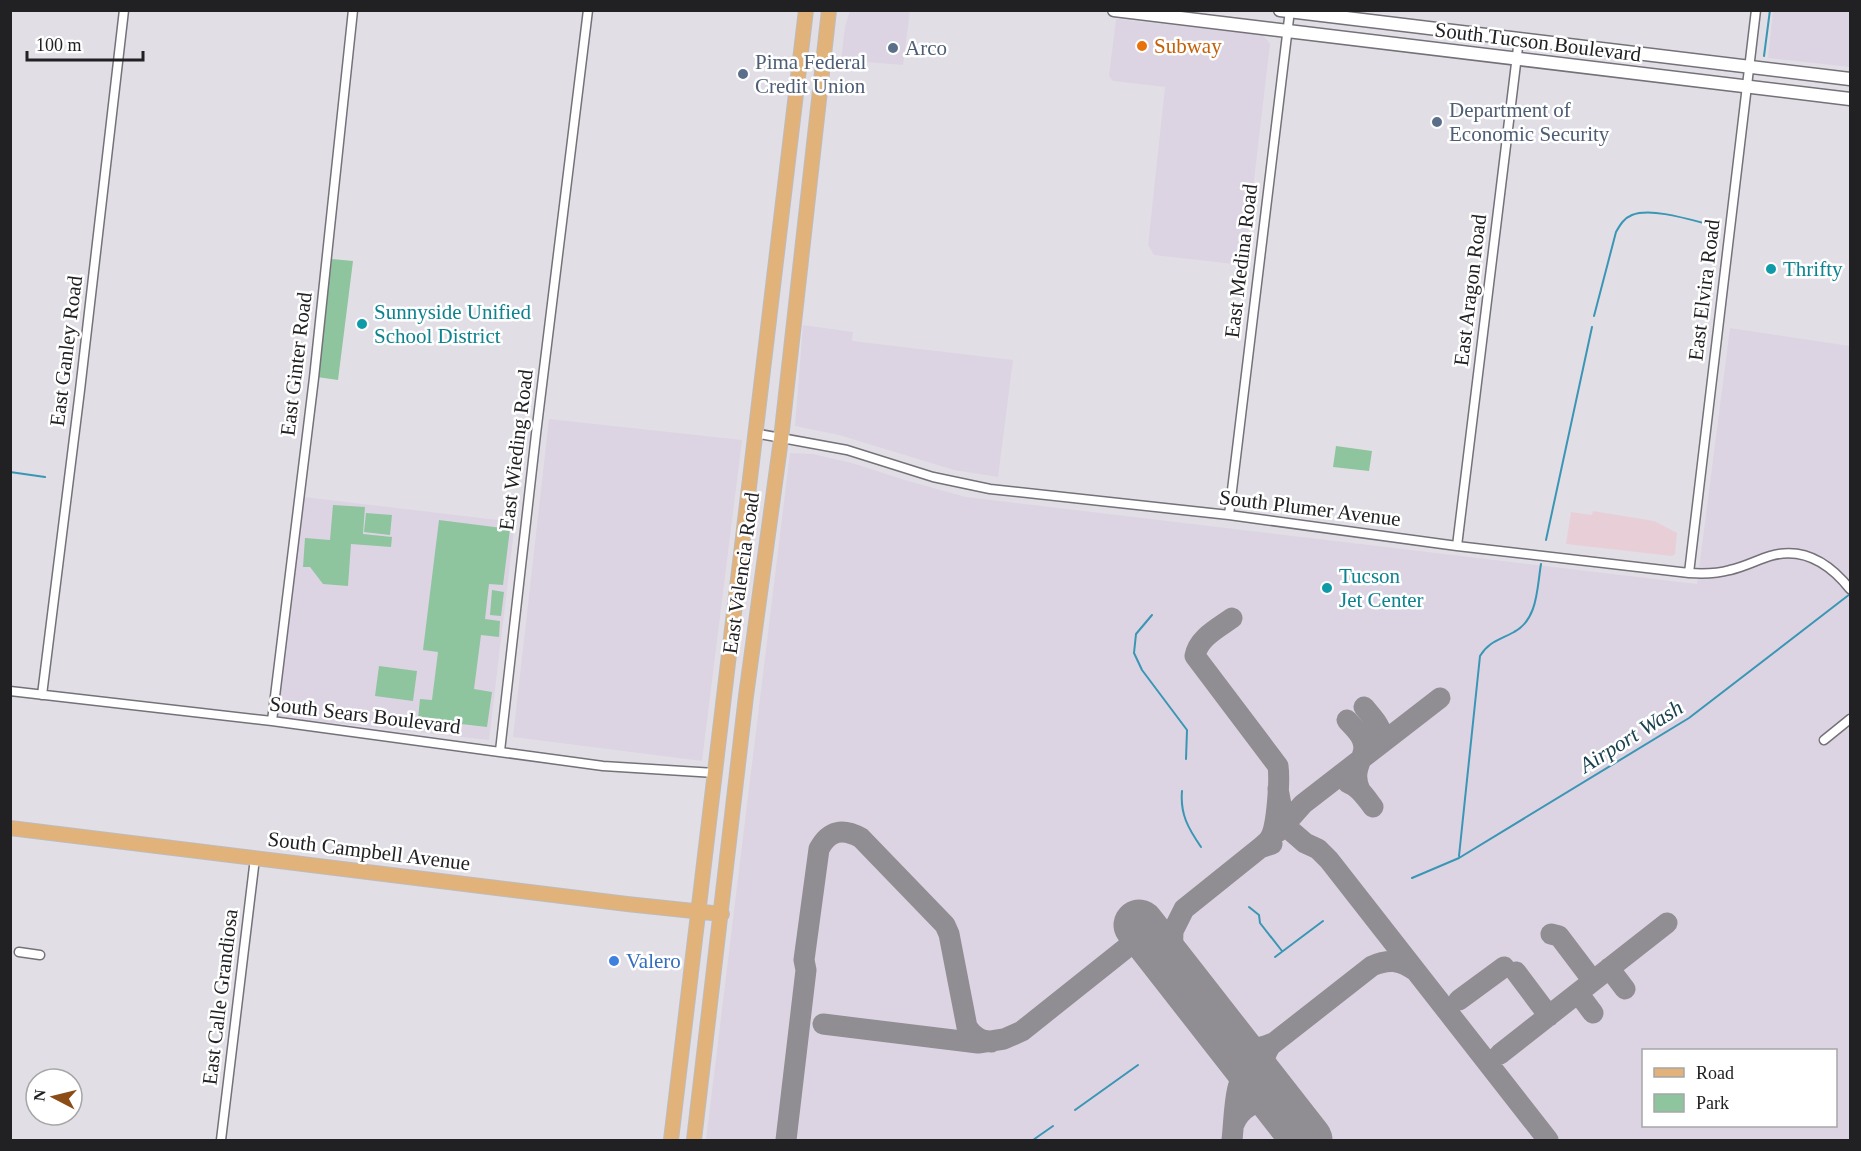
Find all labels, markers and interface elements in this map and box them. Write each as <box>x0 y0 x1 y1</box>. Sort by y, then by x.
street label: South Tucson Boulevard <box>1433 17 1643 67</box>
scale bar <box>27 24 142 62</box>
place label: Subway <box>1154 34 1222 58</box>
text: 100 m <box>36 35 82 55</box>
place label: Arco <box>905 36 947 60</box>
marker: Subway <box>1135 39 1149 53</box>
marker: Arco <box>886 41 900 55</box>
place label: Pima Federal Credit Union <box>755 50 867 98</box>
marker: Pima Federal Credit Union <box>736 67 750 81</box>
place label: Department of Economic Security <box>1449 98 1610 146</box>
marker: Department of Economic Security <box>1430 115 1444 129</box>
street label: East Medina Road <box>1220 182 1262 339</box>
street label: East Aragon Road <box>1449 212 1491 367</box>
street label: East Elvira Road <box>1683 217 1725 362</box>
place label: Thrifty <box>1783 257 1843 281</box>
marker: Thrifty <box>1764 262 1778 276</box>
street label: East Ganley Road <box>45 274 87 428</box>
street label: East Ginter Road <box>275 290 317 437</box>
place label: Sunnyside Unified School District <box>374 300 531 348</box>
marker: Sunnyside Unified School District <box>355 317 369 331</box>
street label: East Wieding Road <box>494 368 538 532</box>
street label: South Plumer Avenue <box>1218 485 1402 531</box>
street label: East Valencia Road <box>718 490 764 655</box>
place label: Tucson Jet Center <box>1339 564 1424 612</box>
marker: Tucson Jet Center <box>1320 581 1334 595</box>
street label: South Sears Boulevard <box>268 691 462 739</box>
water label: Airport Wash <box>1573 694 1687 779</box>
street label: South Campbell Avenue <box>266 827 472 875</box>
street label: East Calle Grandiosa <box>197 907 243 1086</box>
place label: Valero <box>626 949 681 973</box>
marker: Valero <box>607 954 621 968</box>
legend <box>1642 1049 1837 1127</box>
text: Road <box>1696 1063 1734 1083</box>
north arrow <box>24 1067 84 1127</box>
text: N <box>30 1088 49 1102</box>
text: Park <box>1696 1093 1729 1113</box>

